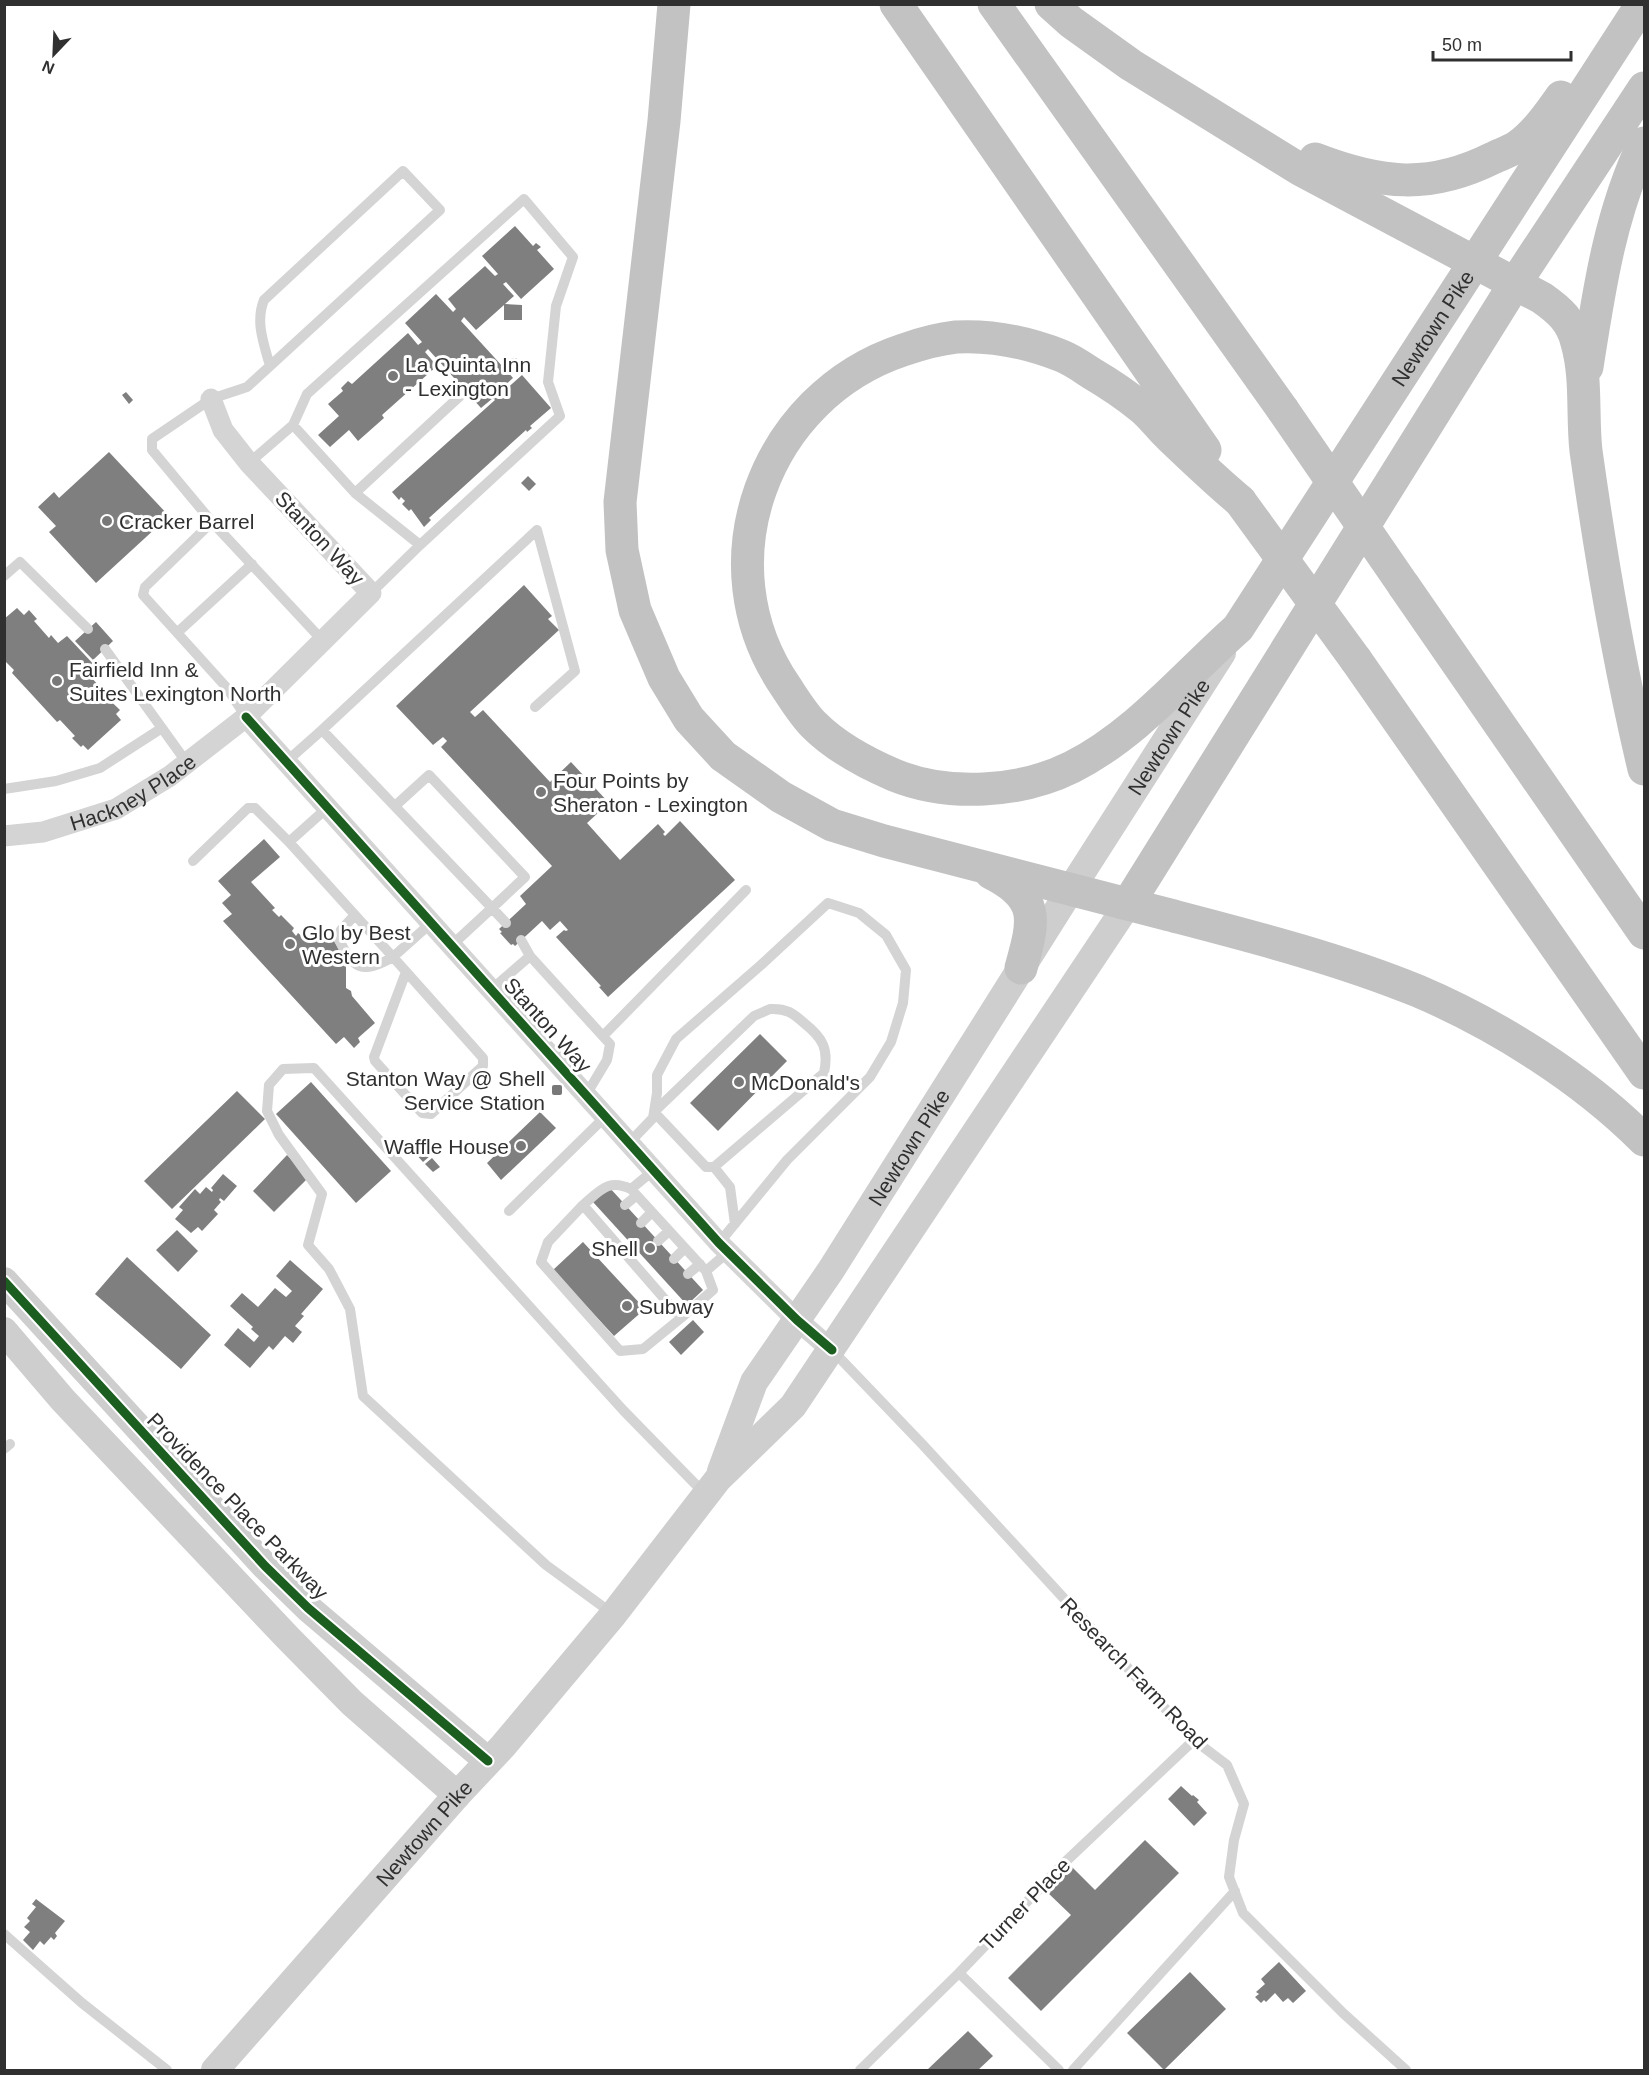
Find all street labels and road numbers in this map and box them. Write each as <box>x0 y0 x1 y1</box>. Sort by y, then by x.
street label: Newtown Pike <box>1386 266 1478 390</box>
street label: Stanton Way <box>271 486 369 590</box>
street label: Newtown Pike <box>1123 674 1214 799</box>
street label: Hackney Place <box>67 749 200 834</box>
street label: Stanton Way <box>499 973 597 1077</box>
street label: Newtown Pike <box>863 1085 954 1210</box>
street label: Providence Place Parkway <box>143 1408 333 1604</box>
street label: Research Farm Road <box>1056 1593 1212 1753</box>
street label: Newtown Pike <box>371 1775 477 1890</box>
street label: Turner Place <box>975 1853 1075 1955</box>

